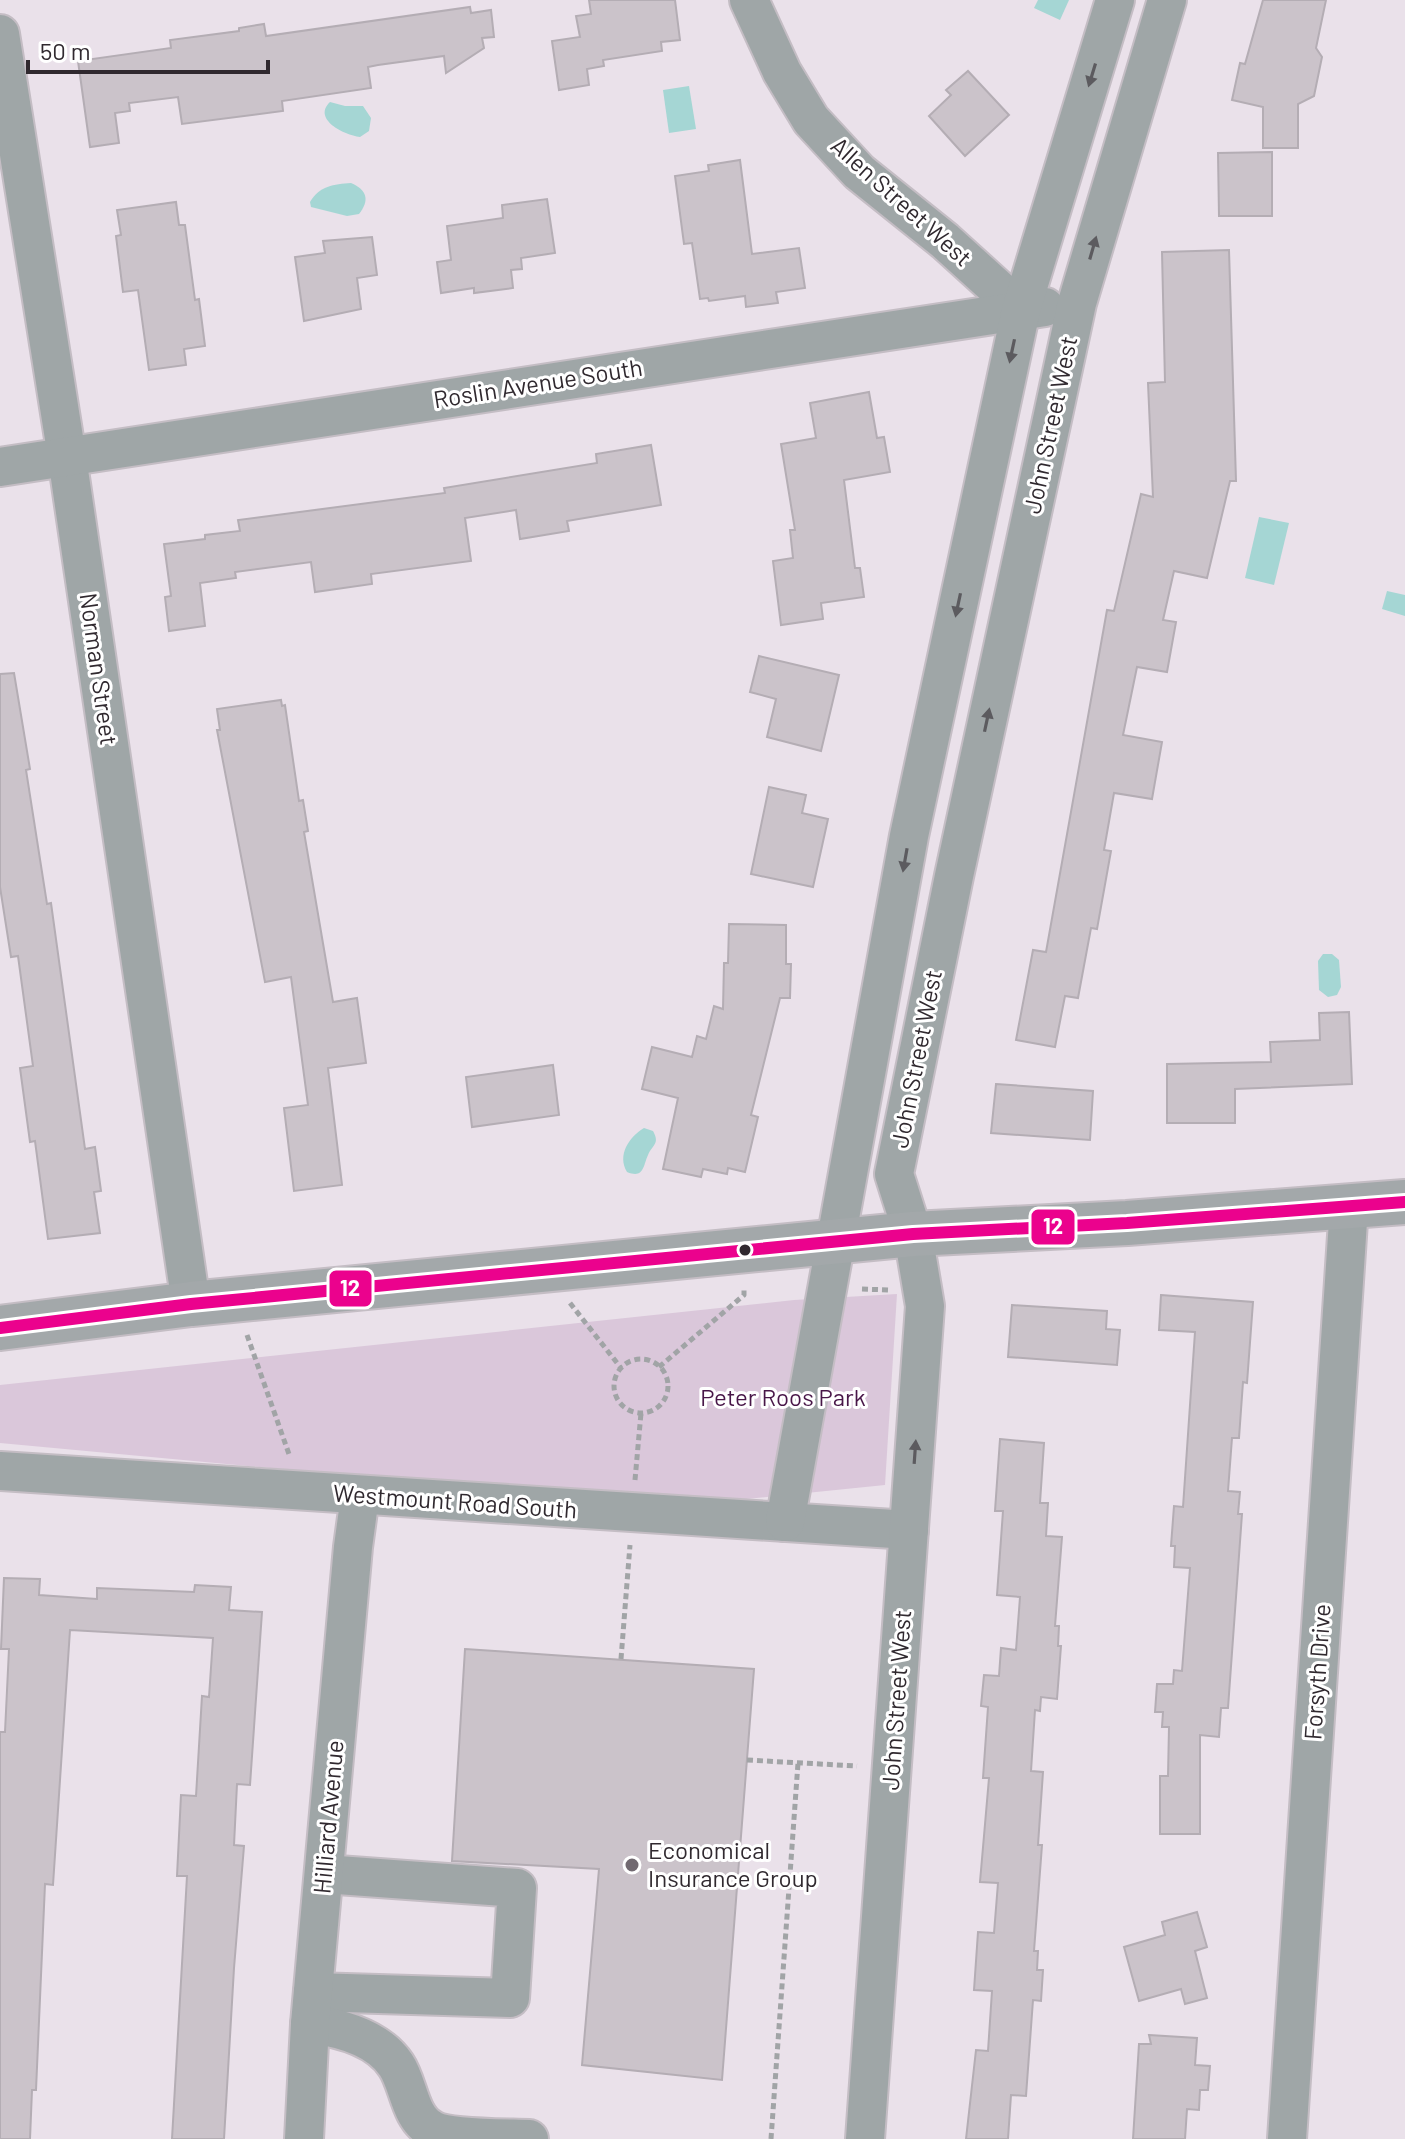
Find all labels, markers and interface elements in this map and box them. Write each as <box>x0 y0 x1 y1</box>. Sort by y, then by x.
scale bar <box>28 24 268 74</box>
text: 50 m <box>40 36 91 65</box>
one-way arrow <box>1086 63 1098 87</box>
street label: Allen Street West <box>826 130 978 272</box>
one-way arrow <box>1088 235 1100 260</box>
street label: John Street West <box>1017 333 1082 516</box>
one-way arrow <box>1005 339 1018 364</box>
street label: Roslin Avenue South <box>431 352 644 413</box>
street label: Norman Street <box>74 591 125 747</box>
one-way arrow <box>951 593 964 618</box>
one-way arrow <box>981 707 994 732</box>
one-way arrow <box>898 848 910 873</box>
street label: John Street West <box>884 967 947 1150</box>
line badge: 12 <box>1030 1208 1076 1246</box>
text: 12 <box>1043 1212 1063 1238</box>
unlabelled marker <box>737 1242 753 1258</box>
line badge: 12 <box>328 1269 373 1308</box>
text: 12 <box>340 1274 360 1300</box>
park label: Peter Roos Park <box>700 1382 866 1411</box>
one-way arrow <box>909 1439 922 1464</box>
street label: Westmount Road South <box>332 1478 578 1523</box>
street label: Forsyth Drive <box>1297 1603 1336 1741</box>
street label: John Street West <box>875 1609 916 1791</box>
street label: Hilliard Avenue <box>306 1739 349 1895</box>
place label: Economical Insurance Group <box>648 1835 818 1892</box>
marker: Economical Insurance Group <box>623 1856 641 1874</box>

